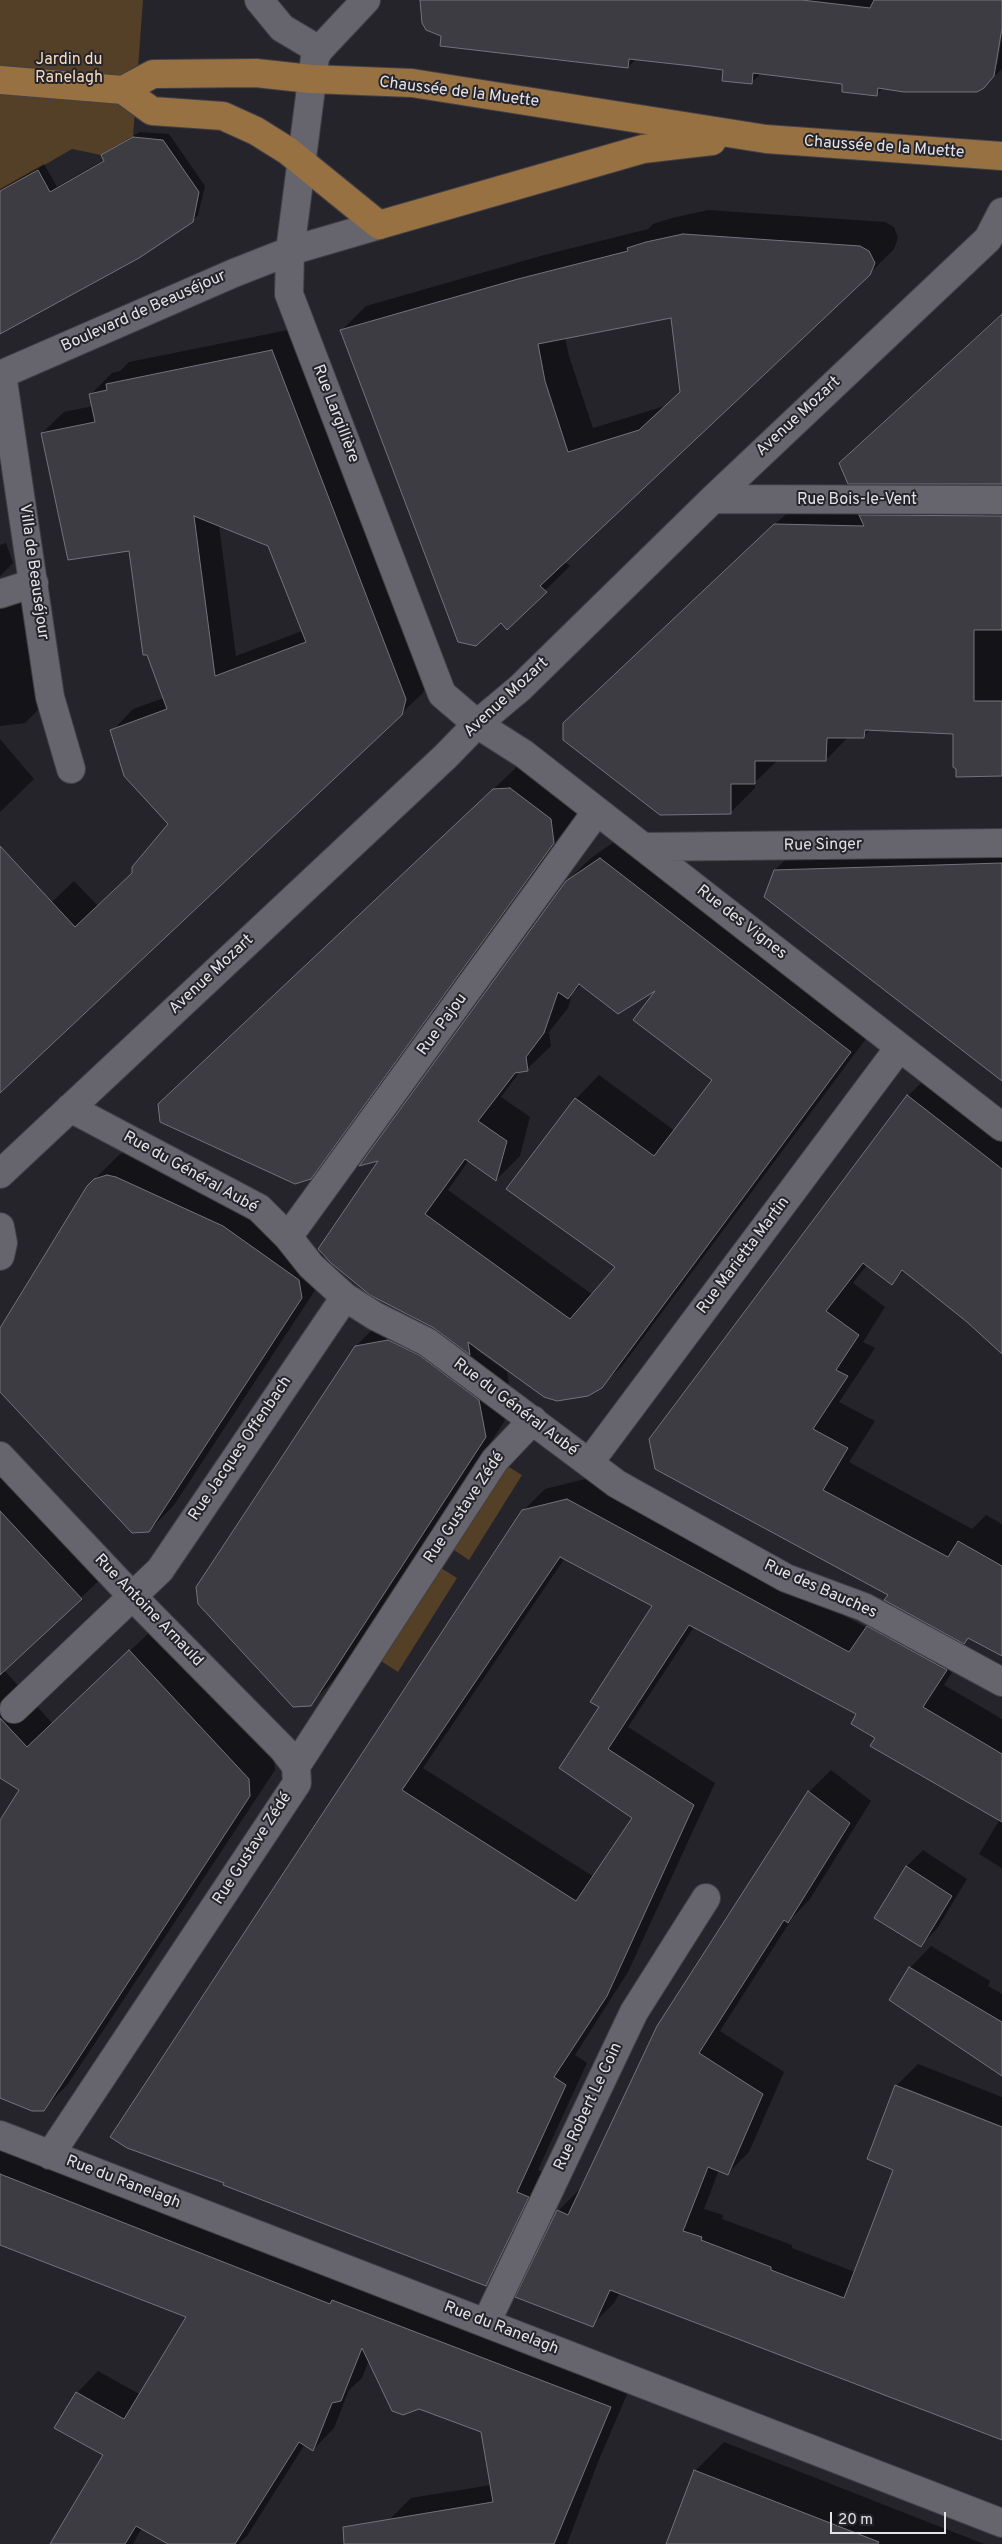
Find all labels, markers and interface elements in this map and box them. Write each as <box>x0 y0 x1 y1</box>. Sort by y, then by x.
park label: Jardin du Ranelagh <box>35 51 103 89</box>
street label: Chaussée de la Muette <box>378 74 540 112</box>
street label: Chaussée de la Muette <box>803 133 965 163</box>
street label: Boulevard de Beauséjour <box>59 267 229 357</box>
street label: Rue Largillière <box>307 362 363 466</box>
street label: Avenue Mozart <box>753 373 845 461</box>
street label: Rue Bois-le-Vent <box>797 491 917 511</box>
street label: Villa de Beauséjour <box>14 503 52 641</box>
street label: Avenue Mozart <box>461 654 553 742</box>
street label: Rue Singer <box>784 836 862 856</box>
street label: Rue des Vignes <box>692 882 790 964</box>
street label: Avenue Mozart <box>166 931 258 1019</box>
street label: Rue Pajou <box>414 990 472 1060</box>
street label: Rue du Général Aubé <box>119 1128 261 1218</box>
street label: Rue Marietta Martin <box>694 1194 794 1318</box>
street label: Rue du Général Aubé <box>449 1355 581 1461</box>
street label: Rue Jacques Offenbach <box>186 1373 296 1525</box>
street label: Rue Gustave Zédé <box>421 1449 509 1567</box>
street label: Rue Antoine Arnauld <box>90 1551 206 1671</box>
street label: Rue des Bauches <box>761 1557 879 1623</box>
street label: Rue Gustave Zédé <box>210 1789 296 1909</box>
street label: Rue Robert Le Coin <box>551 2040 627 2174</box>
street label: Rue du Ranelagh <box>63 2152 183 2214</box>
street label: Rue du Ranelagh <box>441 2298 561 2360</box>
scale bar <box>832 2502 948 2534</box>
text: 20 m <box>838 2511 873 2530</box>

